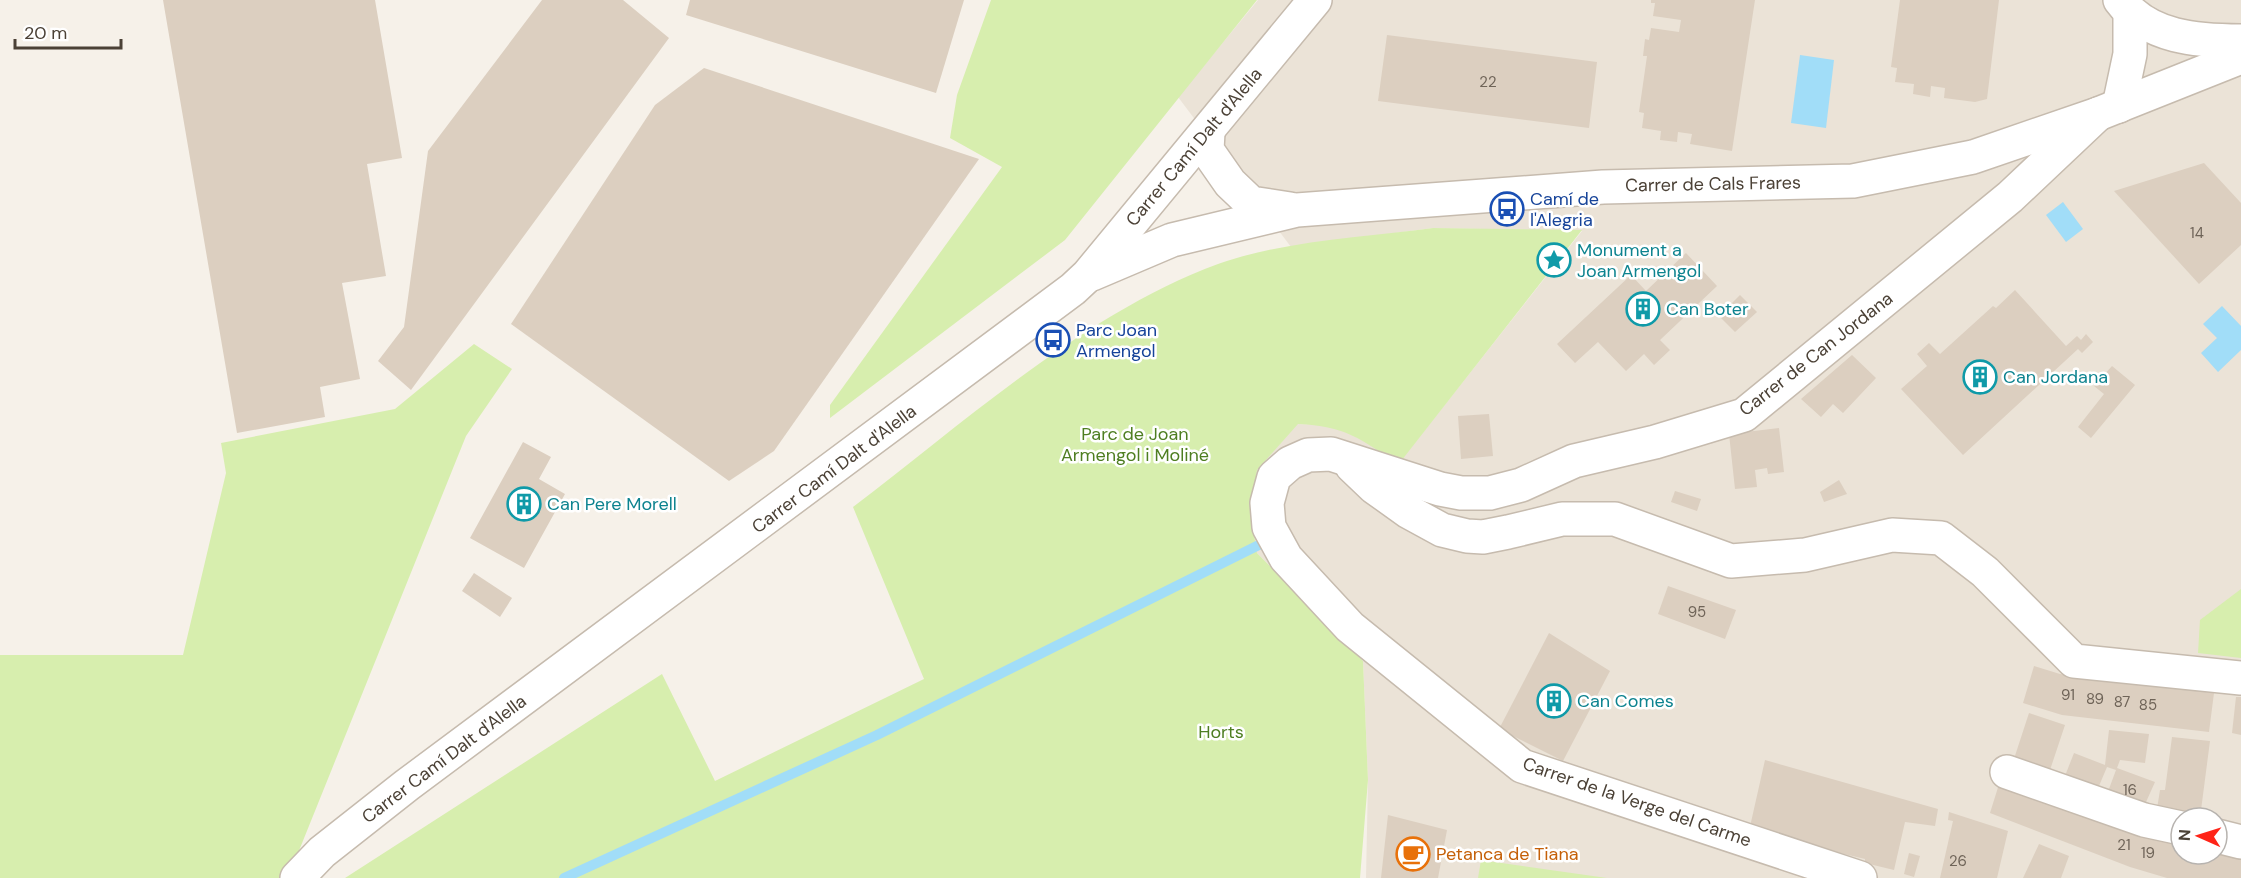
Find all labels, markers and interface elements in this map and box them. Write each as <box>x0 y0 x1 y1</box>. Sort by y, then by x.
scale bar <box>15 12 122 50</box>
text: 20 m <box>24 21 67 45</box>
street label: Carrer Camí Dalt d'Alella <box>1121 63 1267 231</box>
house number: 22 <box>1479 72 1497 92</box>
street label: Carrer de Cals Frares <box>1625 170 1801 198</box>
place label: Camí de l'Alegria <box>1530 187 1599 232</box>
bus stop icon: Camí de l'Alegria <box>1489 191 1525 227</box>
house number: 14 <box>2190 223 2204 243</box>
place label: Monument a Joan Armengol <box>1577 238 1701 283</box>
place icon: Monument a Joan Armengol <box>1536 242 1572 278</box>
street label: Carrer de Can Jordana <box>1734 286 1898 422</box>
building icon: Can Boter <box>1625 291 1661 327</box>
place label: Can Boter <box>1666 297 1749 321</box>
place label: Parc Joan Armengol <box>1076 318 1157 363</box>
bus stop icon: Parc Joan Armengol <box>1035 322 1071 358</box>
building icon: Can Jordana <box>1962 359 1998 395</box>
place label: Can Jordana <box>2003 365 2108 389</box>
street label: Carrer Camí Dalt d'Alella <box>747 399 921 539</box>
park label: Parc de Joan Armengol i Moliné <box>1061 422 1209 467</box>
building icon: Can Pere Morell <box>506 486 542 522</box>
place label: Can Pere Morell <box>547 492 677 516</box>
house number: 95 <box>1688 602 1706 622</box>
building icon: Can Comes <box>1536 683 1572 719</box>
house number: 91 <box>2061 685 2075 705</box>
street label: Carrer Camí Dalt d'Alella <box>357 689 531 829</box>
place label: Can Comes <box>1577 689 1674 713</box>
house number: 89 <box>2086 689 2104 709</box>
house number: 87 <box>2114 692 2130 712</box>
house number: 85 <box>2139 695 2157 715</box>
park label: Horts <box>1198 720 1244 744</box>
street label: Carrer de la Verge del Carme <box>1519 752 1755 852</box>
house number: 16 <box>2123 780 2137 800</box>
north arrow <box>2169 806 2229 866</box>
text: N <box>2174 829 2195 842</box>
house number: 21 <box>2117 835 2131 855</box>
cafe icon: Petanca de Tiana <box>1395 836 1431 872</box>
place label: Petanca de Tiana <box>1436 842 1579 866</box>
house number: 19 <box>2141 843 2155 863</box>
house number: 26 <box>1949 851 1967 871</box>

